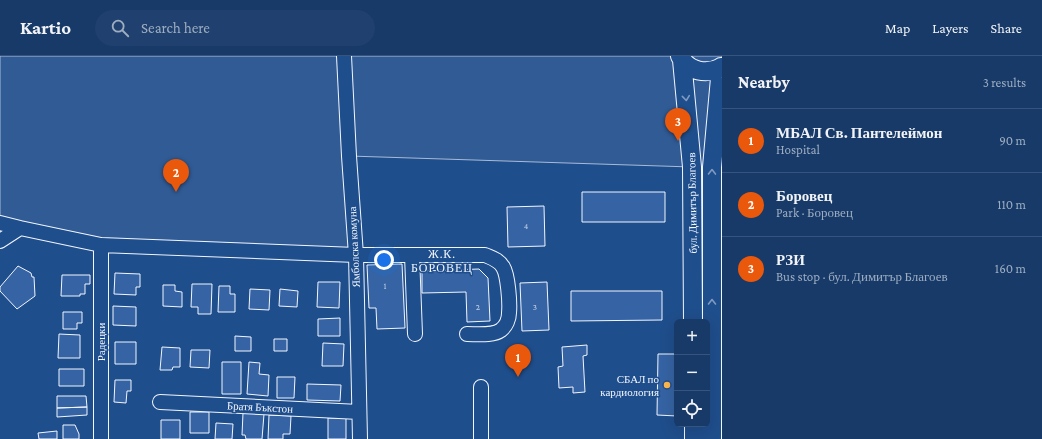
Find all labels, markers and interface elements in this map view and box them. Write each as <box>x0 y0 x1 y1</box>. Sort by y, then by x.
search box <box>95 10 375 46</box>
text: Kartio <box>20 17 71 38</box>
icon: search <box>109 17 131 39</box>
text: Search here <box>141 20 210 36</box>
text: Map <box>885 20 910 36</box>
text: Layers <box>932 20 969 36</box>
text: Share <box>991 20 1022 36</box>
text: Nearby <box>738 73 790 92</box>
text: 3 results <box>983 75 1026 90</box>
one-way arrow <box>681 95 690 101</box>
pin: 3 <box>665 108 691 141</box>
text: МБАЛ Св. Пантелеймон <box>776 125 942 141</box>
text: 1 <box>749 133 753 148</box>
text: 90 m <box>999 133 1026 148</box>
text: Hospital <box>776 142 820 157</box>
street label: бул. Димитър Благоев <box>685 152 699 254</box>
pin: 2 <box>163 159 189 192</box>
one-way arrow <box>708 169 716 175</box>
text: Боровец <box>776 188 832 204</box>
text: 2 <box>748 197 754 212</box>
text: 110 m <box>997 197 1026 212</box>
text: Park · Боровец <box>776 205 853 220</box>
street label: Ямболска комуна <box>346 206 362 288</box>
house number: 4 <box>524 221 529 231</box>
district label: Ж.К. БОРОВЕЦ <box>411 247 473 275</box>
your location <box>374 250 394 270</box>
text: РЗИ <box>776 252 805 268</box>
text: 3 <box>748 261 754 276</box>
text: 160 m <box>995 261 1026 276</box>
text: Bus stop · бул. Димитър Благоев <box>776 269 948 284</box>
house number: 1 <box>384 281 387 291</box>
one-way arrow <box>708 299 716 305</box>
house number: 2 <box>476 302 480 312</box>
house number: 3 <box>533 302 537 312</box>
map controls <box>674 319 710 427</box>
button: + <box>674 319 710 355</box>
street label: Радецки <box>95 323 107 361</box>
pin: 1 <box>505 344 531 377</box>
button: − <box>674 355 710 391</box>
place label: СБАЛ по кардиология <box>600 373 659 398</box>
marker: СБАЛ по кардиология <box>662 380 672 390</box>
button: locate <box>674 391 710 427</box>
street label: Братя Бъкстон <box>227 399 293 415</box>

